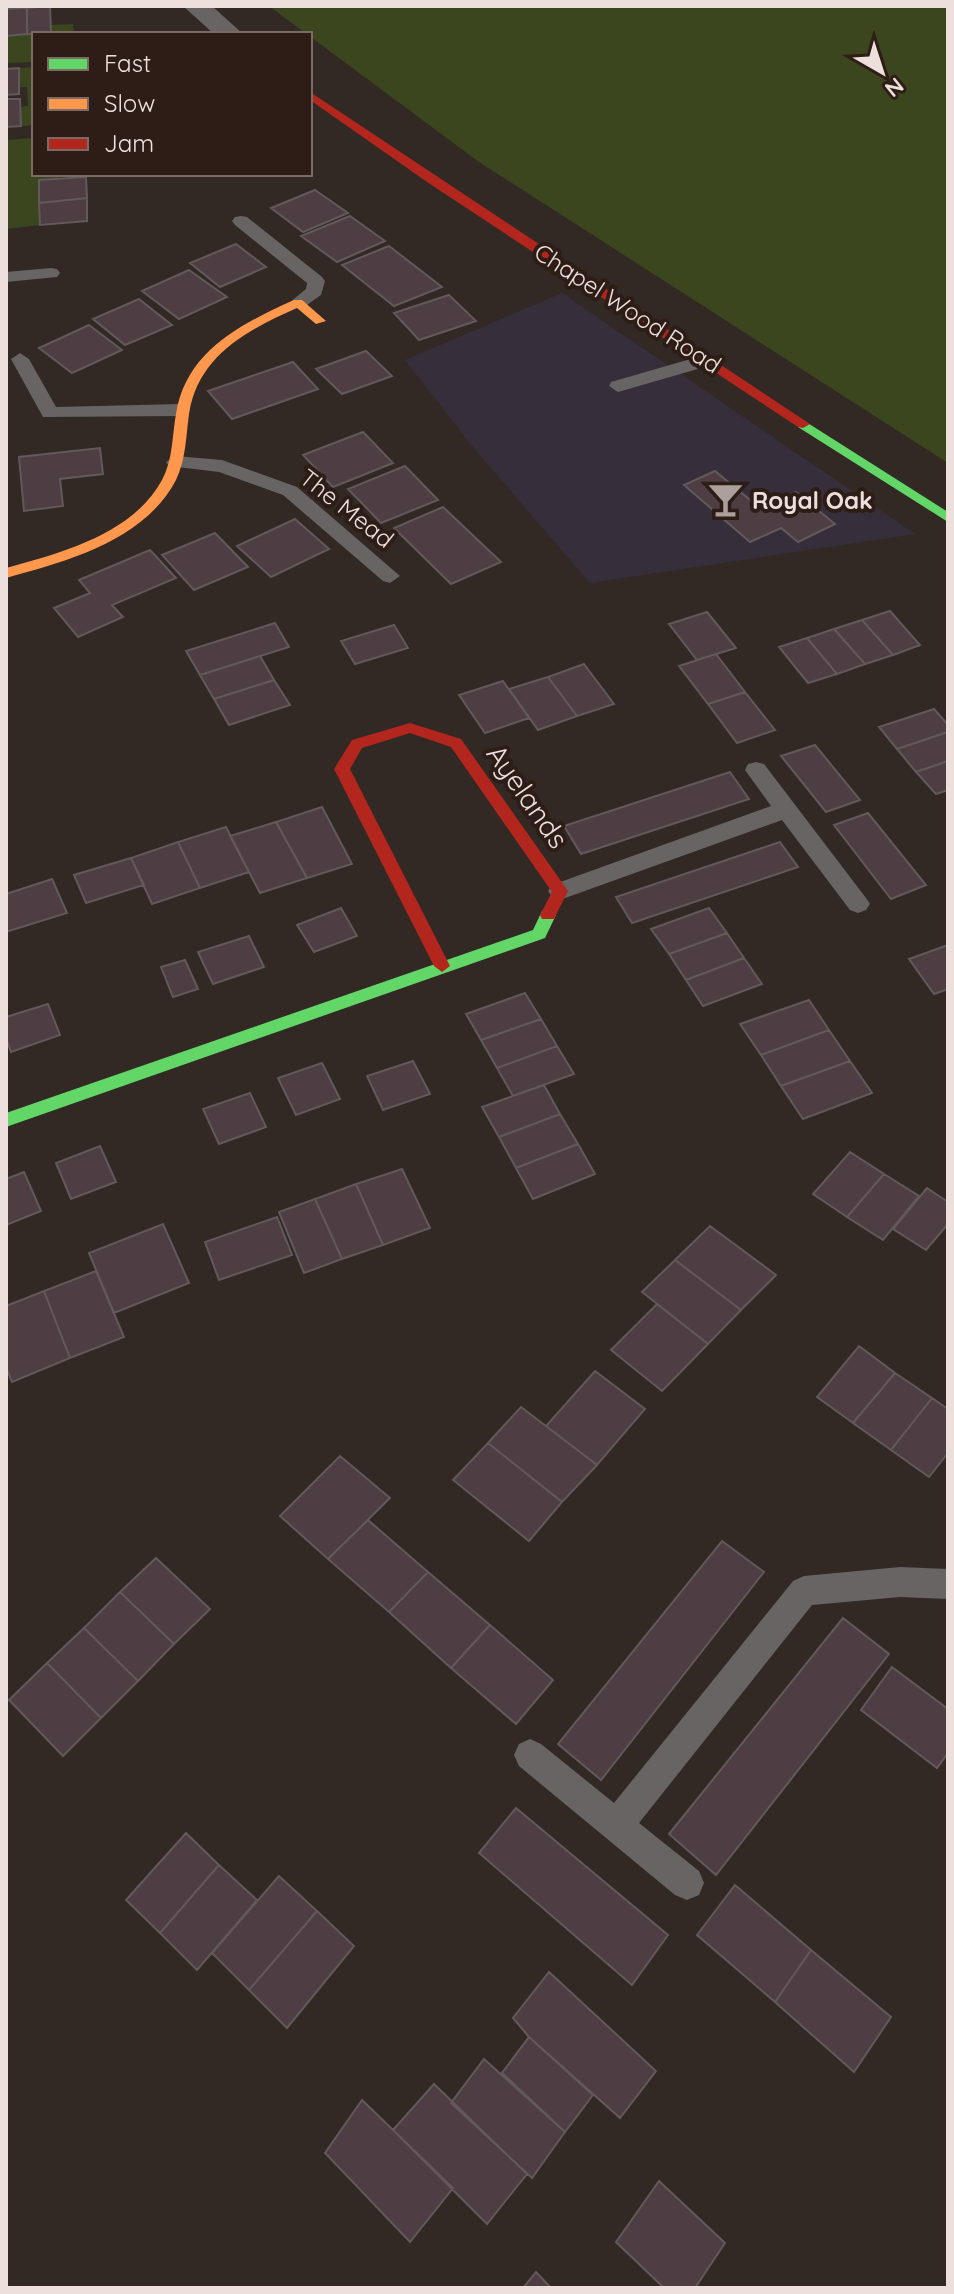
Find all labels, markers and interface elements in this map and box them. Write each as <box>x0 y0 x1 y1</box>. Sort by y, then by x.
legend <box>32 32 312 176</box>
north arrow <box>842 32 922 112</box>
text: Fast <box>104 48 151 78</box>
text: N <box>879 72 910 104</box>
text: Slow <box>104 88 155 118</box>
text: Jam <box>104 128 154 158</box>
street label: Chapel Wood Road <box>529 236 727 380</box>
street label: The Mead <box>294 462 400 554</box>
bar icon: Royal Oak <box>707 481 745 519</box>
place label: Royal Oak <box>752 485 873 515</box>
street label: Ayelands <box>480 737 576 855</box>

